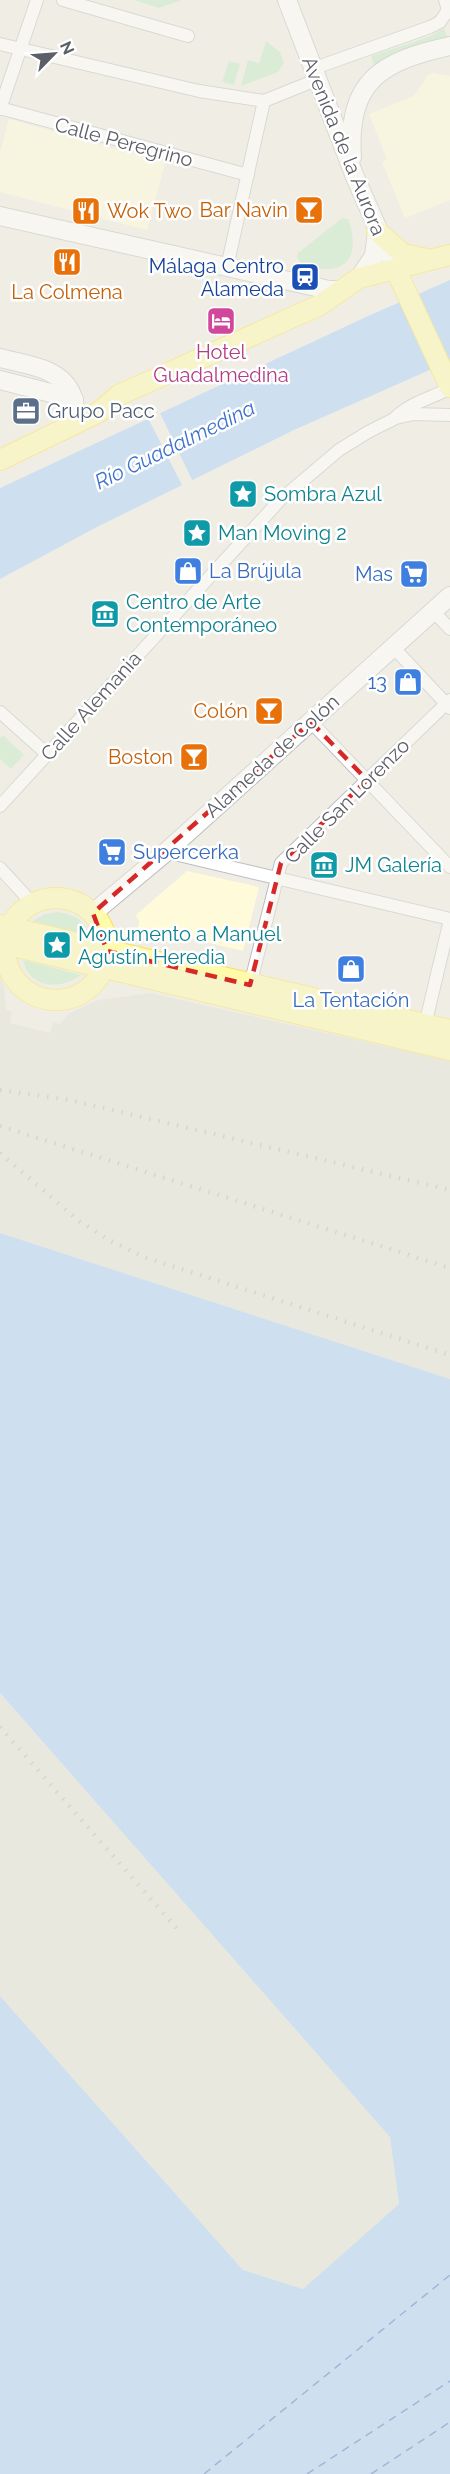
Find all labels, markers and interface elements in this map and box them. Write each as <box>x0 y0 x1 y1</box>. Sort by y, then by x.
north arrow <box>24 24 84 84</box>
text: N <box>56 38 78 57</box>
street label: Avenida de la Aurora <box>297 53 391 239</box>
street label: Calle Peregrino <box>52 112 196 172</box>
bar icon: Bar Navin <box>293 194 325 226</box>
restaurant icon: Wok Two <box>70 195 102 227</box>
place label: Bar Navin <box>200 198 288 222</box>
place label: Wok Two <box>107 199 192 223</box>
restaurant icon: La Colmena <box>51 246 83 278</box>
place label: Málaga Centro Alameda <box>149 254 284 301</box>
station icon: Málaga Centro Alameda <box>289 261 321 293</box>
place label: La Colmena <box>11 280 123 304</box>
hotel icon: Hotel Guadalmedina <box>205 305 237 337</box>
place label: Hotel Guadalmedina <box>153 340 289 387</box>
office icon: Grupo Pacc <box>10 395 42 427</box>
water label: Río Guadalmedina <box>90 395 259 494</box>
place label: Grupo Pacc <box>47 399 155 423</box>
place icon: Sombra Azul <box>227 478 259 510</box>
place label: Sombra Azul <box>264 482 382 506</box>
place icon: Man Moving 2 <box>181 517 213 549</box>
place label: Man Moving 2 <box>218 521 347 545</box>
shop icon: La Brújula <box>172 555 204 587</box>
supermarket icon: Mas <box>398 558 430 590</box>
place label: La Brújula <box>209 559 302 583</box>
place label: Mas <box>355 562 393 586</box>
place label: Centro de Arte Contemporáneo <box>126 590 277 637</box>
museum icon: Centro de Arte Contemporáneo <box>89 598 121 630</box>
street label: Calle Alemania <box>36 646 146 766</box>
shop icon: 13 <box>392 666 424 698</box>
place label: 13 <box>368 670 387 694</box>
street label: Alameda de Colón <box>200 689 344 823</box>
bar icon: Colón <box>253 695 285 727</box>
place label: Colón <box>193 699 248 723</box>
street label: Calle San Lorenzo <box>279 733 415 869</box>
bar icon: Boston <box>178 741 210 773</box>
place label: Boston <box>108 745 173 769</box>
supermarket icon: Supercerka <box>96 836 128 868</box>
place label: Supercerka <box>133 840 239 864</box>
museum icon: JM Galería <box>308 849 340 881</box>
place label: JM Galería <box>345 853 442 877</box>
place label: Monumento a Manuel Agustín Heredia <box>78 922 282 969</box>
place icon: Monumento a Manuel Agustín Heredia <box>41 929 73 961</box>
shop icon: La Tentación <box>335 953 367 985</box>
place label: La Tentación <box>293 988 409 1012</box>

